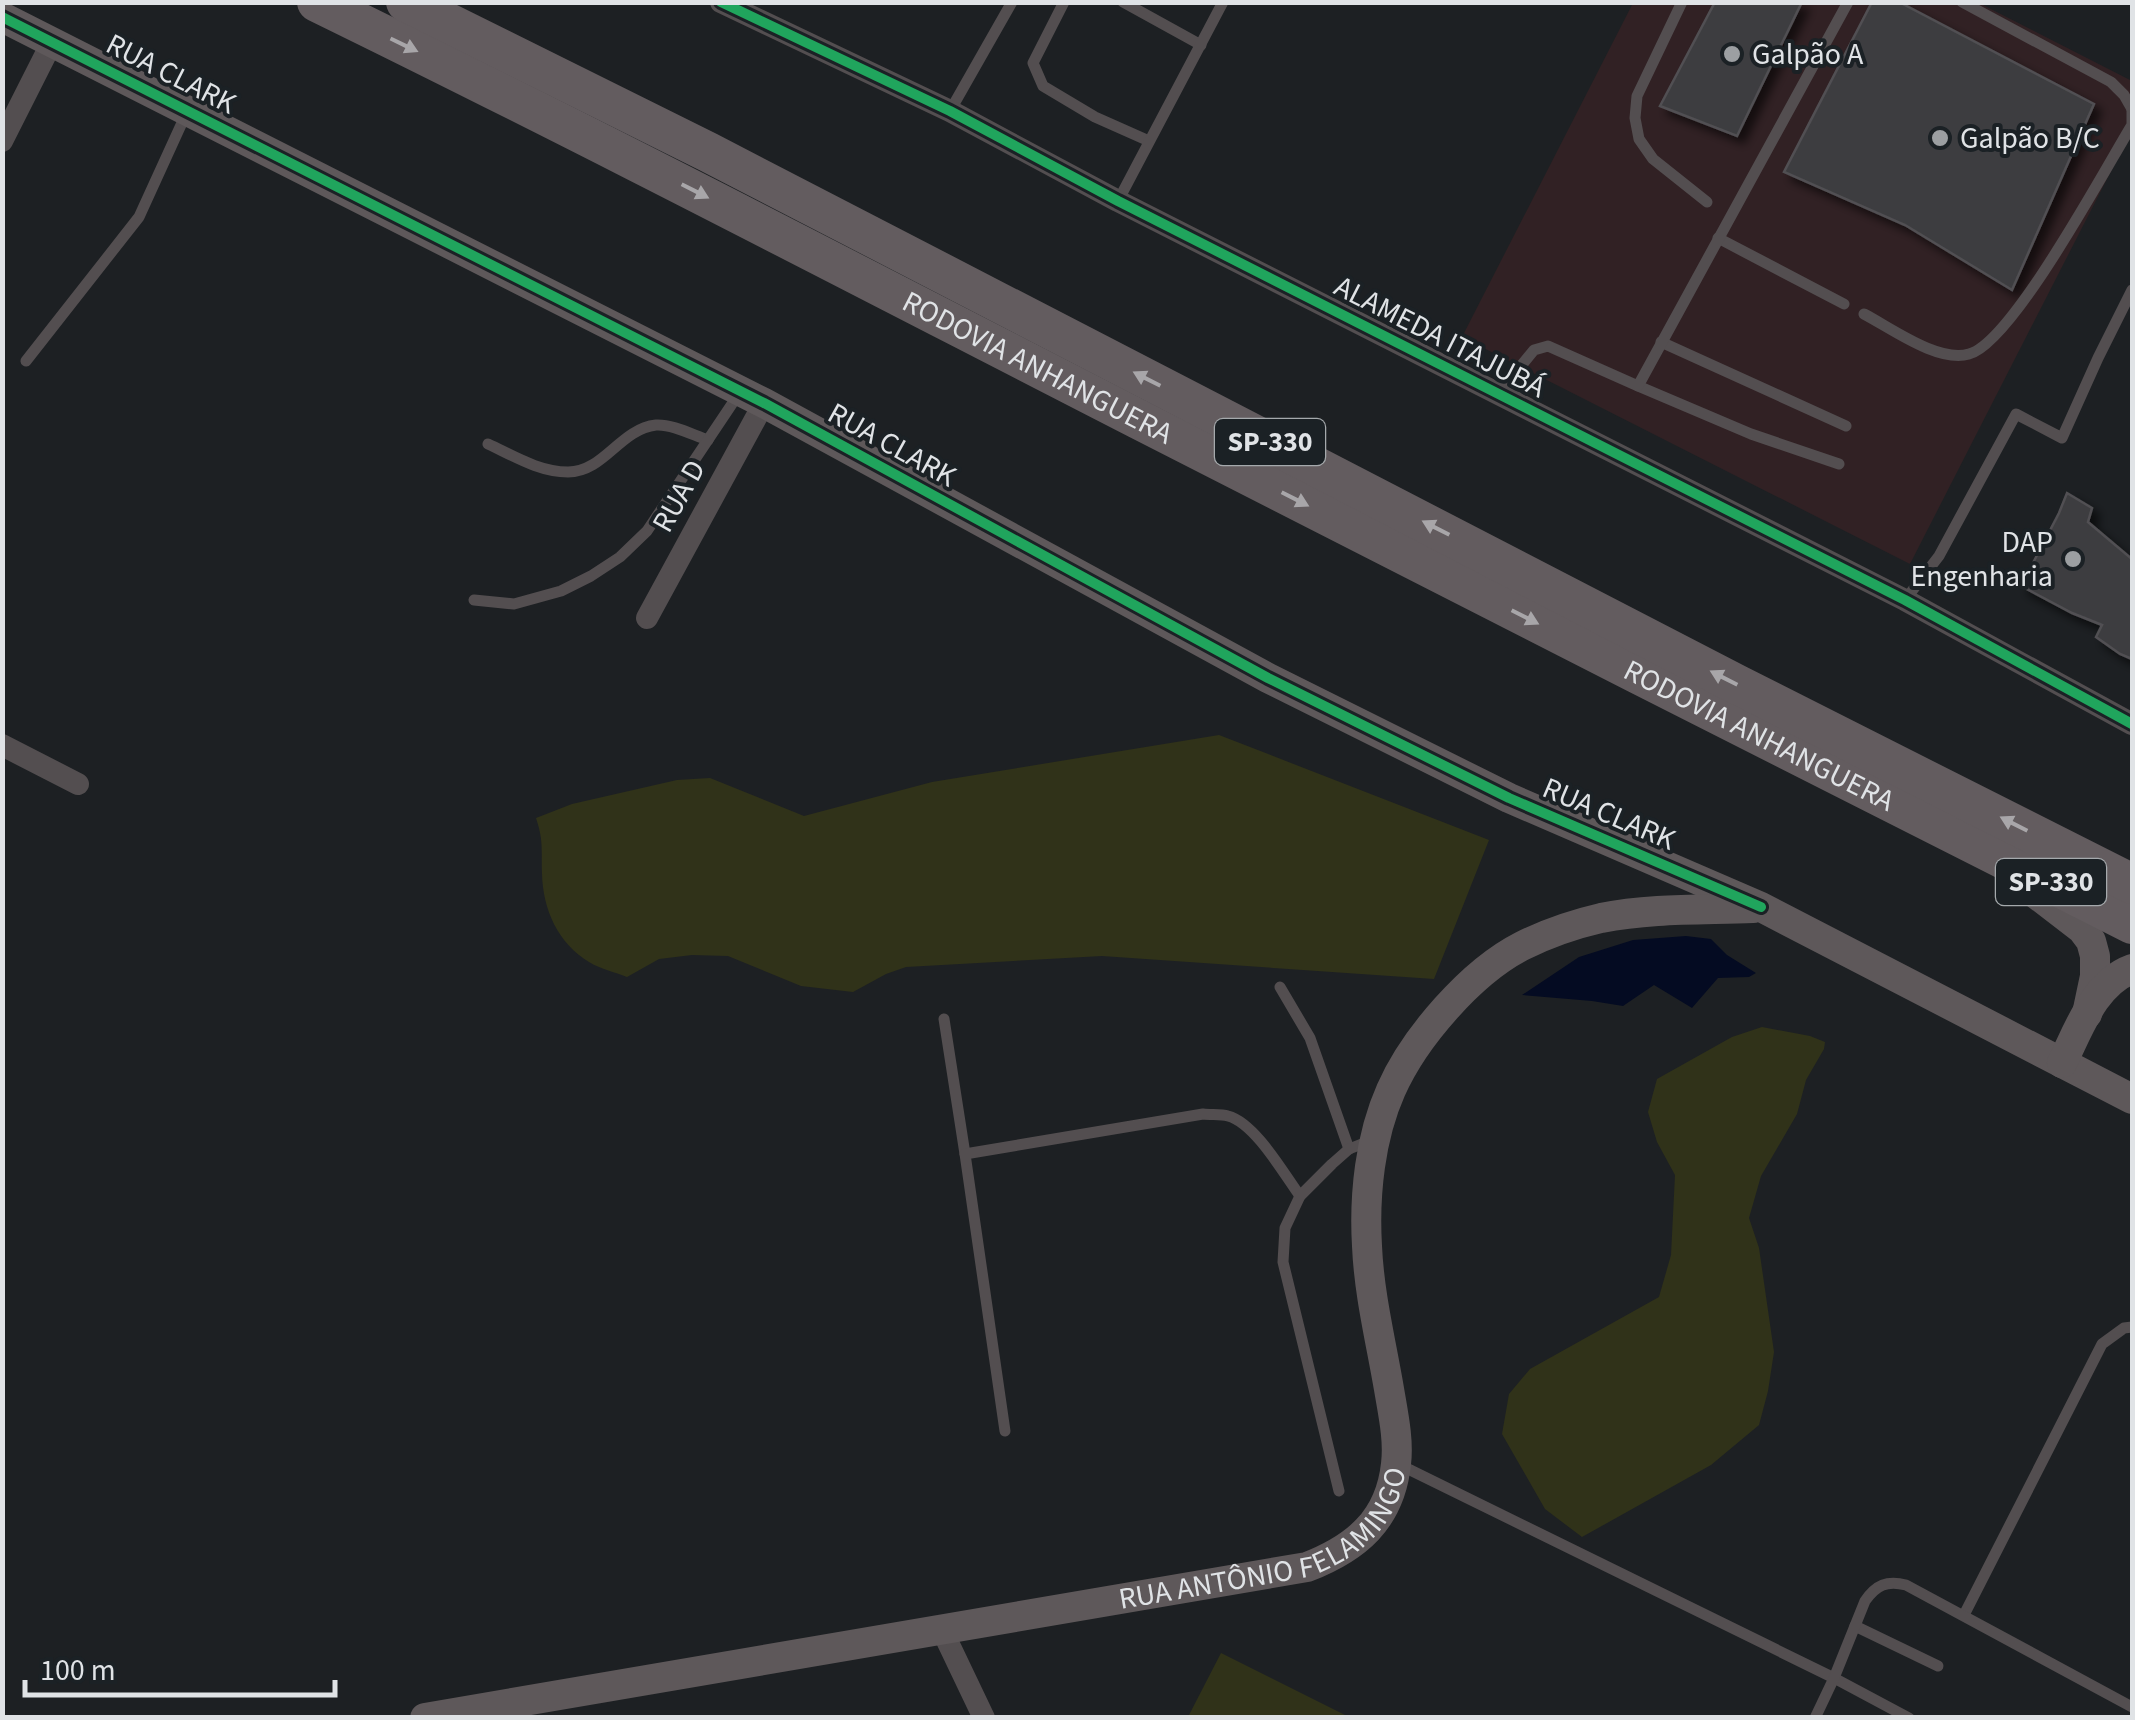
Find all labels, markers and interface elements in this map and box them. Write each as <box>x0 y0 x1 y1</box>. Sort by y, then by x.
street label: RUA CLARK <box>99 23 244 125</box>
place label: Galpão A <box>1752 33 1864 76</box>
one-way arrow <box>390 36 419 53</box>
marker: Galpão A <box>1721 43 1743 65</box>
place label: Galpão B/C <box>1960 117 2100 160</box>
marker: Galpão B/C <box>1929 127 1951 149</box>
one-way arrow <box>680 182 709 199</box>
street label: ALAMEDA ITAJUBÁ <box>1327 265 1554 409</box>
street label: RODOVIA ANHANGUERA <box>895 280 1181 455</box>
one-way arrow <box>1132 371 1161 388</box>
street label: RUA CLARK <box>820 392 965 498</box>
road number: SP-330 <box>1215 419 1325 465</box>
street label: RUA D <box>642 452 716 540</box>
one-way arrow <box>1281 491 1310 508</box>
one-way arrow <box>1421 520 1450 537</box>
place label: DAP Engenharia <box>1910 521 2053 598</box>
marker: DAP Engenharia <box>2062 548 2084 570</box>
one-way arrow <box>1511 608 1540 625</box>
street label: RODOVIA ANHANGUERA <box>1616 649 1903 822</box>
one-way arrow <box>1709 670 1738 687</box>
street label: RUA CLARK <box>1536 767 1683 862</box>
one-way arrow <box>2000 816 2029 833</box>
road number: SP-330 <box>1996 859 2106 905</box>
street label: RUA ANTÔNIO FELAMINGO <box>1115 1463 1417 1620</box>
scale bar <box>25 1635 335 1697</box>
text: 100 m <box>40 1649 116 1692</box>

